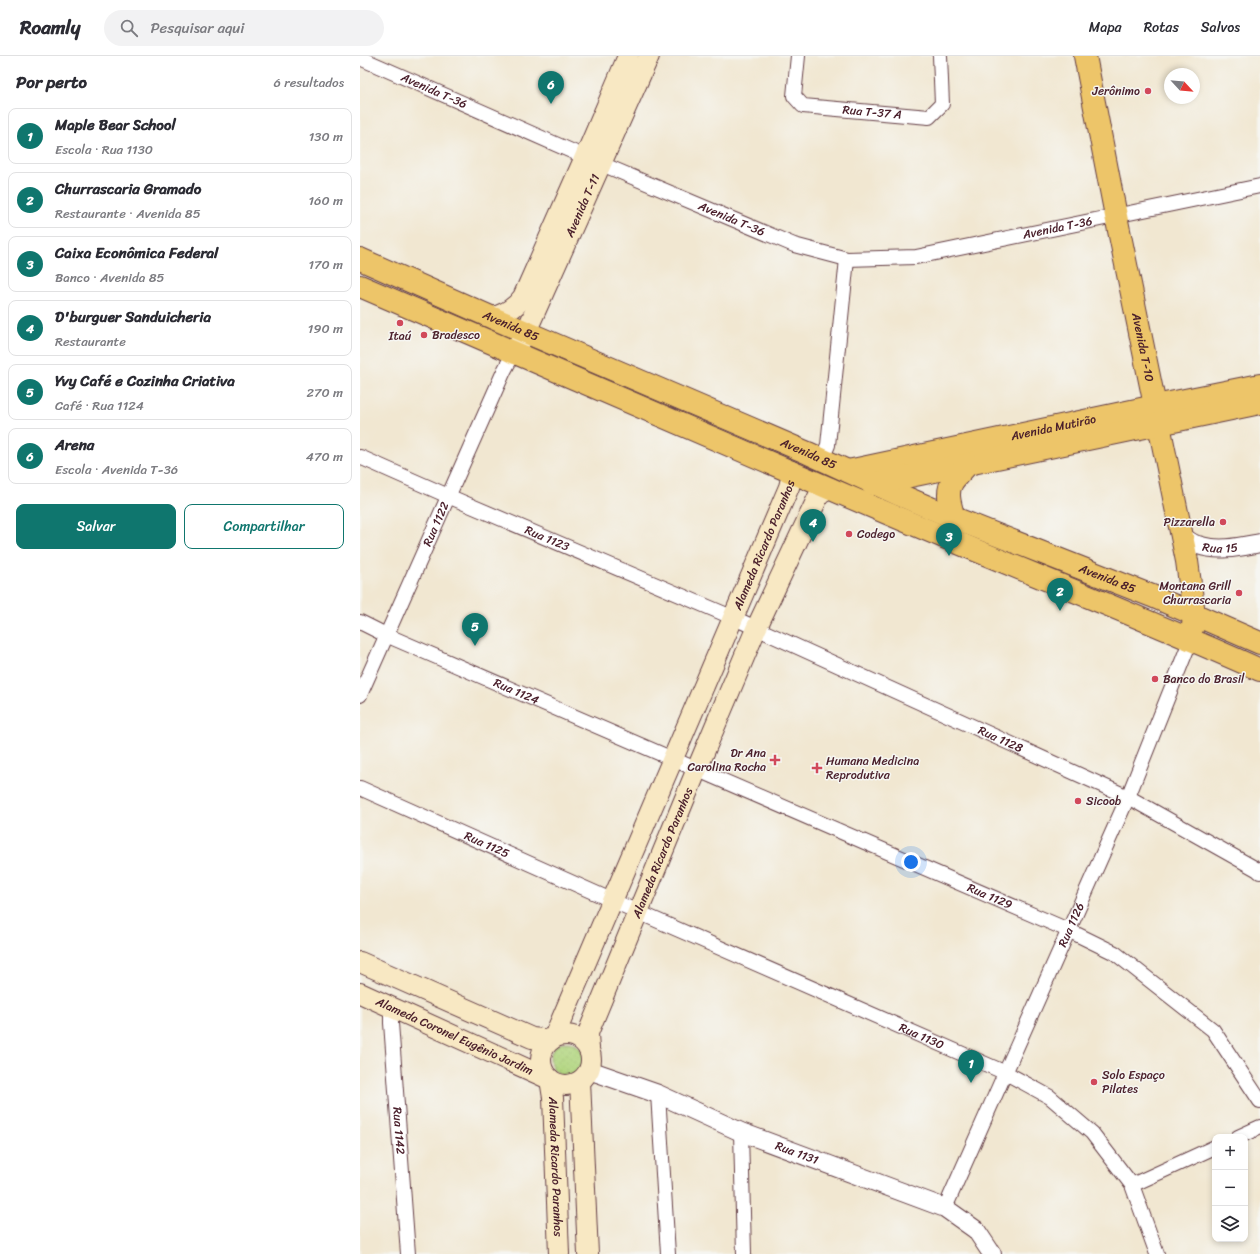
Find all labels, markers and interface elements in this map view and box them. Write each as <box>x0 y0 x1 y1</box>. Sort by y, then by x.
search box <box>104 10 384 46</box>
text: Roamly <box>20 11 80 44</box>
text: Pesquisar aqui <box>150 15 244 41</box>
text: Mapa <box>1089 15 1122 40</box>
text: Rotas <box>1144 15 1179 40</box>
text: Salvos <box>1201 15 1240 40</box>
icon: search <box>118 17 140 39</box>
street label: Avenida T-36 <box>396 66 471 115</box>
text: Por perto <box>16 67 87 97</box>
north arrow <box>1164 68 1200 104</box>
text: 6 resultados <box>274 71 344 94</box>
pin: 6 <box>538 71 564 104</box>
place label: Jerônimo <box>1091 80 1140 102</box>
marker: Jerônimo <box>1143 86 1153 96</box>
street label: Rua T-37 A <box>842 98 903 126</box>
text: Maple Bear School <box>55 112 176 138</box>
text: 1 <box>27 125 33 148</box>
text: 130 m <box>309 125 343 148</box>
text: Escola · Rua 1130 <box>55 138 153 161</box>
street label: Avenida T-11 <box>558 170 606 242</box>
text: Churrascaria Gramado <box>55 176 201 202</box>
text: 2 <box>26 189 34 212</box>
text: 160 m <box>308 189 343 212</box>
street label: Avenida T-36 <box>694 195 769 243</box>
text: Restaurante · Avenida 85 <box>55 202 201 225</box>
street label: Avenida T-36 <box>1020 210 1095 246</box>
text: Caixa Econômica Federal <box>55 240 218 266</box>
text: 3 <box>26 253 34 276</box>
text: 170 m <box>308 253 343 276</box>
text: Banco · Avenida 85 <box>55 266 164 289</box>
street label: Avenida 85 <box>478 303 543 348</box>
text: D'burguer Sanduicheria <box>55 304 211 330</box>
street label: Avenida T-10 <box>1125 310 1161 384</box>
text: 4 <box>26 317 34 340</box>
text: 190 m <box>308 317 343 340</box>
marker: Itaú <box>395 318 405 328</box>
place label: Bradesco <box>432 324 480 346</box>
place label: Itaú <box>388 325 412 347</box>
text: Restaurante <box>55 330 126 353</box>
marker: Bradesco <box>419 330 429 340</box>
text: Yvy Café e Cozinha Criativa <box>55 368 235 394</box>
text: 5 <box>26 381 34 404</box>
text: 270 m <box>306 381 343 404</box>
text: Café · Rua 1124 <box>55 394 144 417</box>
street label: Avenida Mutirão <box>1008 408 1098 447</box>
street label: Avenida 85 <box>776 431 840 476</box>
text: Arena <box>55 432 94 458</box>
text: 6 <box>26 445 34 468</box>
text: 470 m <box>306 445 343 468</box>
text: Escola · Avenida T-36 <box>55 458 178 481</box>
street label: Alameda Ricardo Paranhos <box>726 477 801 615</box>
street label: Rua 1122 <box>416 498 456 550</box>
button: Salvar <box>16 504 176 549</box>
button: Compartilhar <box>184 504 344 549</box>
pin: 4 <box>800 509 826 542</box>
place label: Pizzarella <box>1163 511 1215 533</box>
marker: Pizzarella <box>1218 517 1228 527</box>
street label: Rua 1123 <box>521 519 573 558</box>
place label: Codego <box>857 523 895 545</box>
pin: 3 <box>936 523 962 556</box>
marker: Codego <box>844 529 854 539</box>
street label: Rua 15 <box>1200 536 1239 560</box>
street label: Avenida 85 <box>1075 557 1139 600</box>
place label: Montana Grill Churrascaria <box>1159 575 1232 611</box>
pin: 2 <box>1047 578 1073 611</box>
marker: Montana Grill Churrascaria <box>1234 588 1244 598</box>
pin: 5 <box>462 613 488 646</box>
place label: Banco do Brasil <box>1163 668 1245 690</box>
street label: Rua 1124 <box>490 672 543 711</box>
marker: Banco do Brasil <box>1150 674 1160 684</box>
street label: Rua 1128 <box>974 719 1027 759</box>
place label: Dr Ana Carolina Rocha <box>687 742 766 778</box>
place label: Humana Medicina Reprodutiva <box>826 750 919 786</box>
marker: Dr Ana Carolina Rocha <box>769 754 781 766</box>
marker: Humana Medicina Reprodutiva <box>811 762 823 774</box>
street label: Alameda Ricardo Paranhos <box>625 784 699 922</box>
place label: Sicoob <box>1086 790 1122 812</box>
marker: Sicoob <box>1073 796 1083 806</box>
street label: Rua 1125 <box>461 825 513 864</box>
your location <box>901 852 921 872</box>
street label: Rua 1129 <box>964 877 1016 916</box>
street label: Rua 1126 <box>1051 899 1091 951</box>
street label: Alameda Coronel Eugênio Jardim <box>371 990 537 1082</box>
street label: Rua 1130 <box>896 1017 948 1056</box>
pin: 1 <box>958 1050 984 1083</box>
place label: Solo Espaço Pilates <box>1102 1064 1165 1100</box>
marker: Solo Espaço Pilates <box>1089 1077 1099 1087</box>
street label: Alameda Ricardo Paranhos <box>542 1095 569 1237</box>
street label: Rua 1142 <box>386 1106 412 1155</box>
map controls <box>1212 1134 1248 1242</box>
button: + <box>1212 1134 1248 1170</box>
street label: Rua 1131 <box>772 1135 822 1171</box>
button: − <box>1212 1170 1248 1206</box>
button: layers <box>1212 1206 1248 1242</box>

